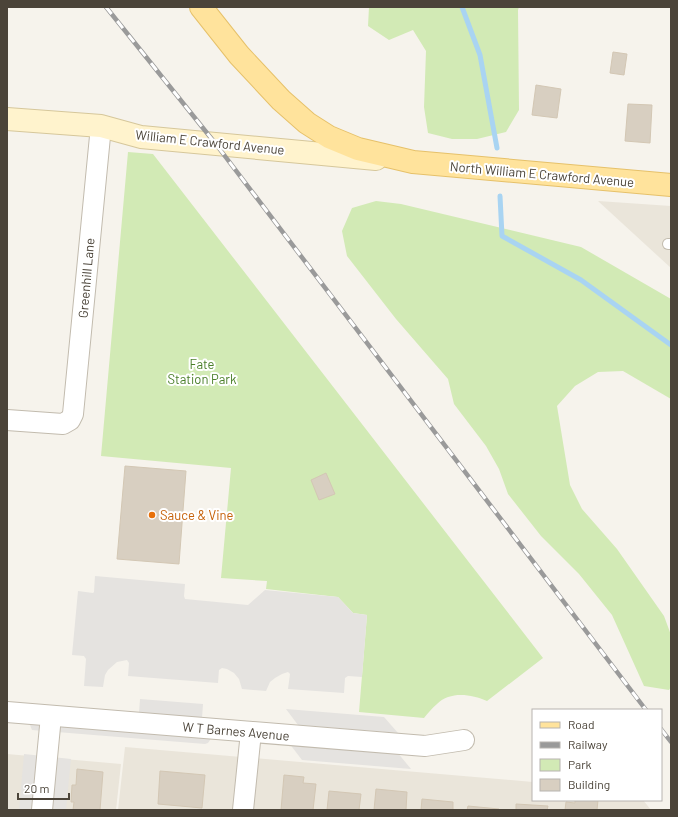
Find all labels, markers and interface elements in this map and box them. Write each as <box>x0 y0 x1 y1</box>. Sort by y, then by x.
street label: William E Crawford Avenue <box>135 126 285 158</box>
street label: North William E Crawford Avenue <box>449 158 635 190</box>
street label: Greenhill Lane <box>75 237 97 319</box>
park label: Fate Station Park <box>167 356 237 387</box>
place label: Sauce & Vine <box>160 507 233 523</box>
marker: Sauce & Vine <box>147 510 157 520</box>
legend <box>532 709 662 801</box>
text: Road <box>568 717 595 731</box>
street label: W T Barnes Avenue <box>182 718 290 744</box>
text: Railway <box>568 737 608 751</box>
text: Park <box>568 757 592 771</box>
scale bar <box>18 775 69 801</box>
text: Building <box>568 777 610 791</box>
text: 20 m <box>24 781 50 795</box>

